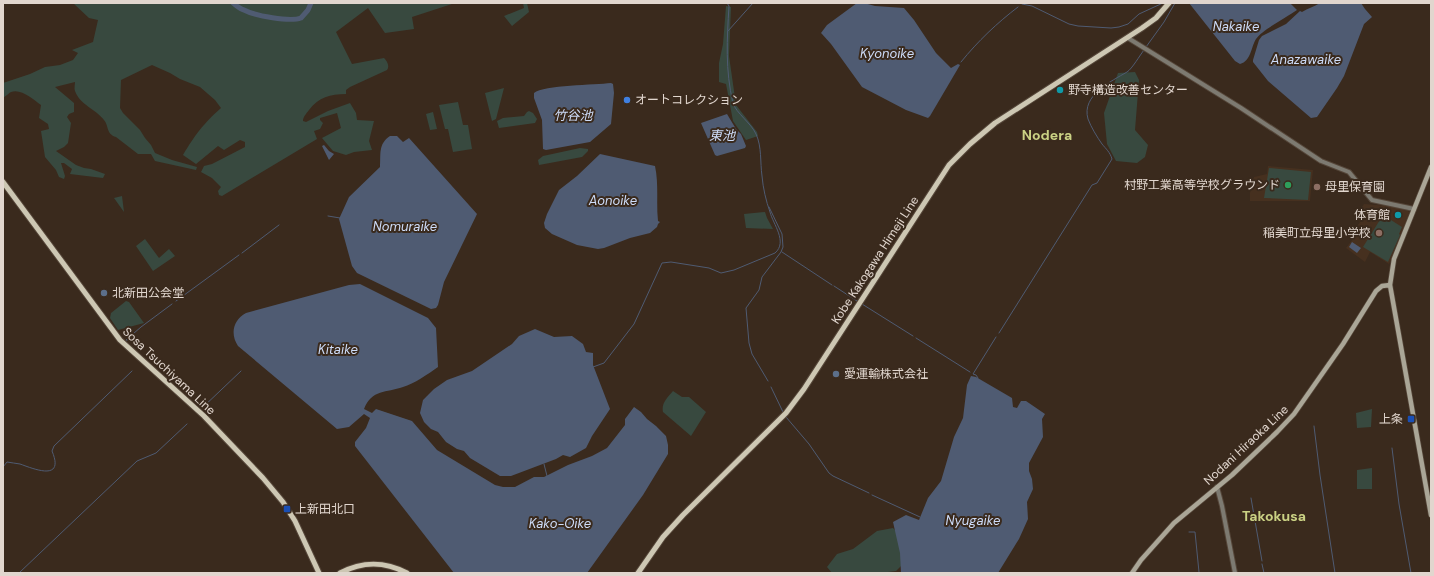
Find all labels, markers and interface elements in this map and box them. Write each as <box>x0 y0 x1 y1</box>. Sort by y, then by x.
water label: Nakaike <box>1213 18 1259 35</box>
water label: Kyonoike <box>860 45 914 62</box>
water label: Anazawaike <box>1270 51 1341 68</box>
place label: 野寺構造改善センター <box>1068 82 1188 98</box>
marker: 野寺構造改善センター <box>1055 85 1065 95</box>
place label: オートコレクション <box>635 92 743 108</box>
marker: オートコレクション <box>622 95 632 105</box>
water label: 竹谷池 <box>553 107 594 124</box>
district label: Nodera <box>1022 126 1072 144</box>
water label: 東池 <box>709 127 737 144</box>
place label: 村野工業高等学校グラウンド <box>1124 177 1280 193</box>
place label: 母里保育園 <box>1325 179 1385 195</box>
marker: 村野工業高等学校グラウンド <box>1283 180 1293 190</box>
marker: 母里保育園 <box>1312 182 1322 192</box>
water label: Aonoike <box>588 192 637 209</box>
street label: Kobe Kakogawa Himeji Line <box>828 193 922 327</box>
place label: 体育館 <box>1354 207 1390 223</box>
marker: 体育館 <box>1393 210 1403 220</box>
water label: Nomuraike <box>373 218 437 235</box>
place label: 稲美町立母里小学校 <box>1263 225 1371 241</box>
marker: 稲美町立母里小学校 <box>1374 228 1384 238</box>
place label: 北新田公会堂 <box>112 285 184 301</box>
marker: 北新田公会堂 <box>99 288 109 298</box>
street label: Sosa Tsuchiyama Line <box>119 324 219 418</box>
water label: Kitaike <box>318 341 358 358</box>
place label: 愛運輸株式会社 <box>844 366 928 382</box>
marker: 愛運輸株式会社 <box>831 369 841 379</box>
street label: Nodani Hiraoka Line <box>1200 401 1292 488</box>
place label: 上条 <box>1379 411 1403 427</box>
marker: 上条 <box>1406 414 1416 424</box>
place label: 上新田北口 <box>295 501 355 517</box>
marker: 上新田北口 <box>282 504 292 514</box>
district label: Takokusa <box>1242 507 1306 525</box>
water label: Nyugaike <box>946 512 1000 529</box>
water label: Kako-Oike <box>529 515 591 532</box>

